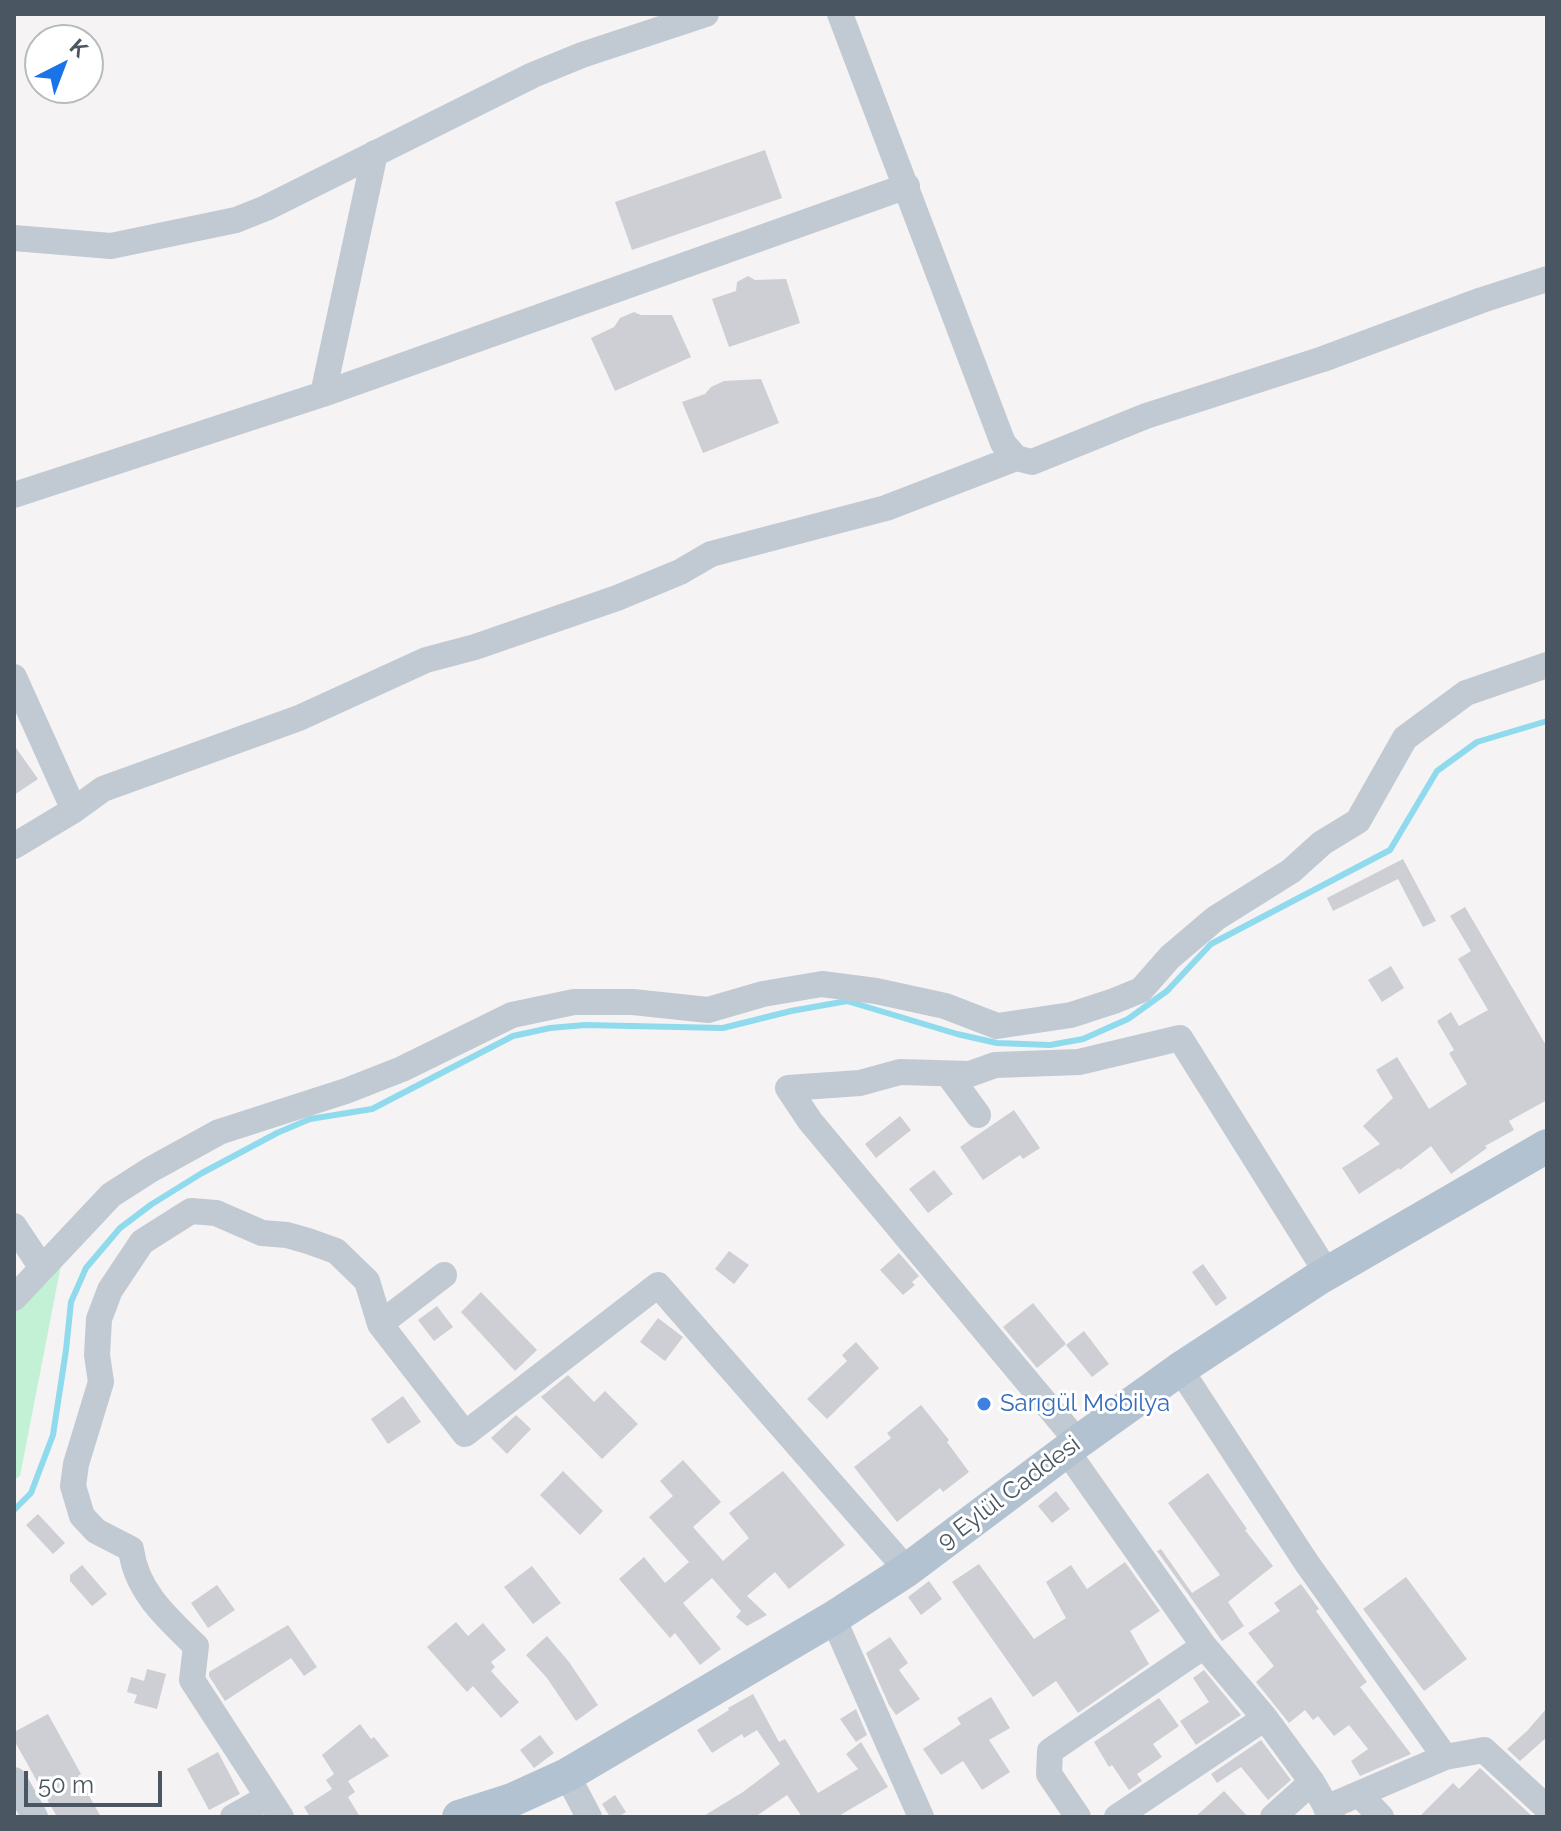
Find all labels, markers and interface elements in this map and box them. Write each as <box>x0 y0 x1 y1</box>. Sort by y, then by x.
north arrow <box>24 24 104 104</box>
text: K <box>65 33 93 62</box>
place label: Sarıgül Mobilya <box>1000 1390 1170 1418</box>
marker: Sarıgül Mobilya <box>975 1395 993 1413</box>
street label: 9 Eylül Caddesi <box>932 1430 1086 1556</box>
scale bar <box>28 1755 166 1805</box>
text: 50 m <box>38 1770 94 1799</box>

